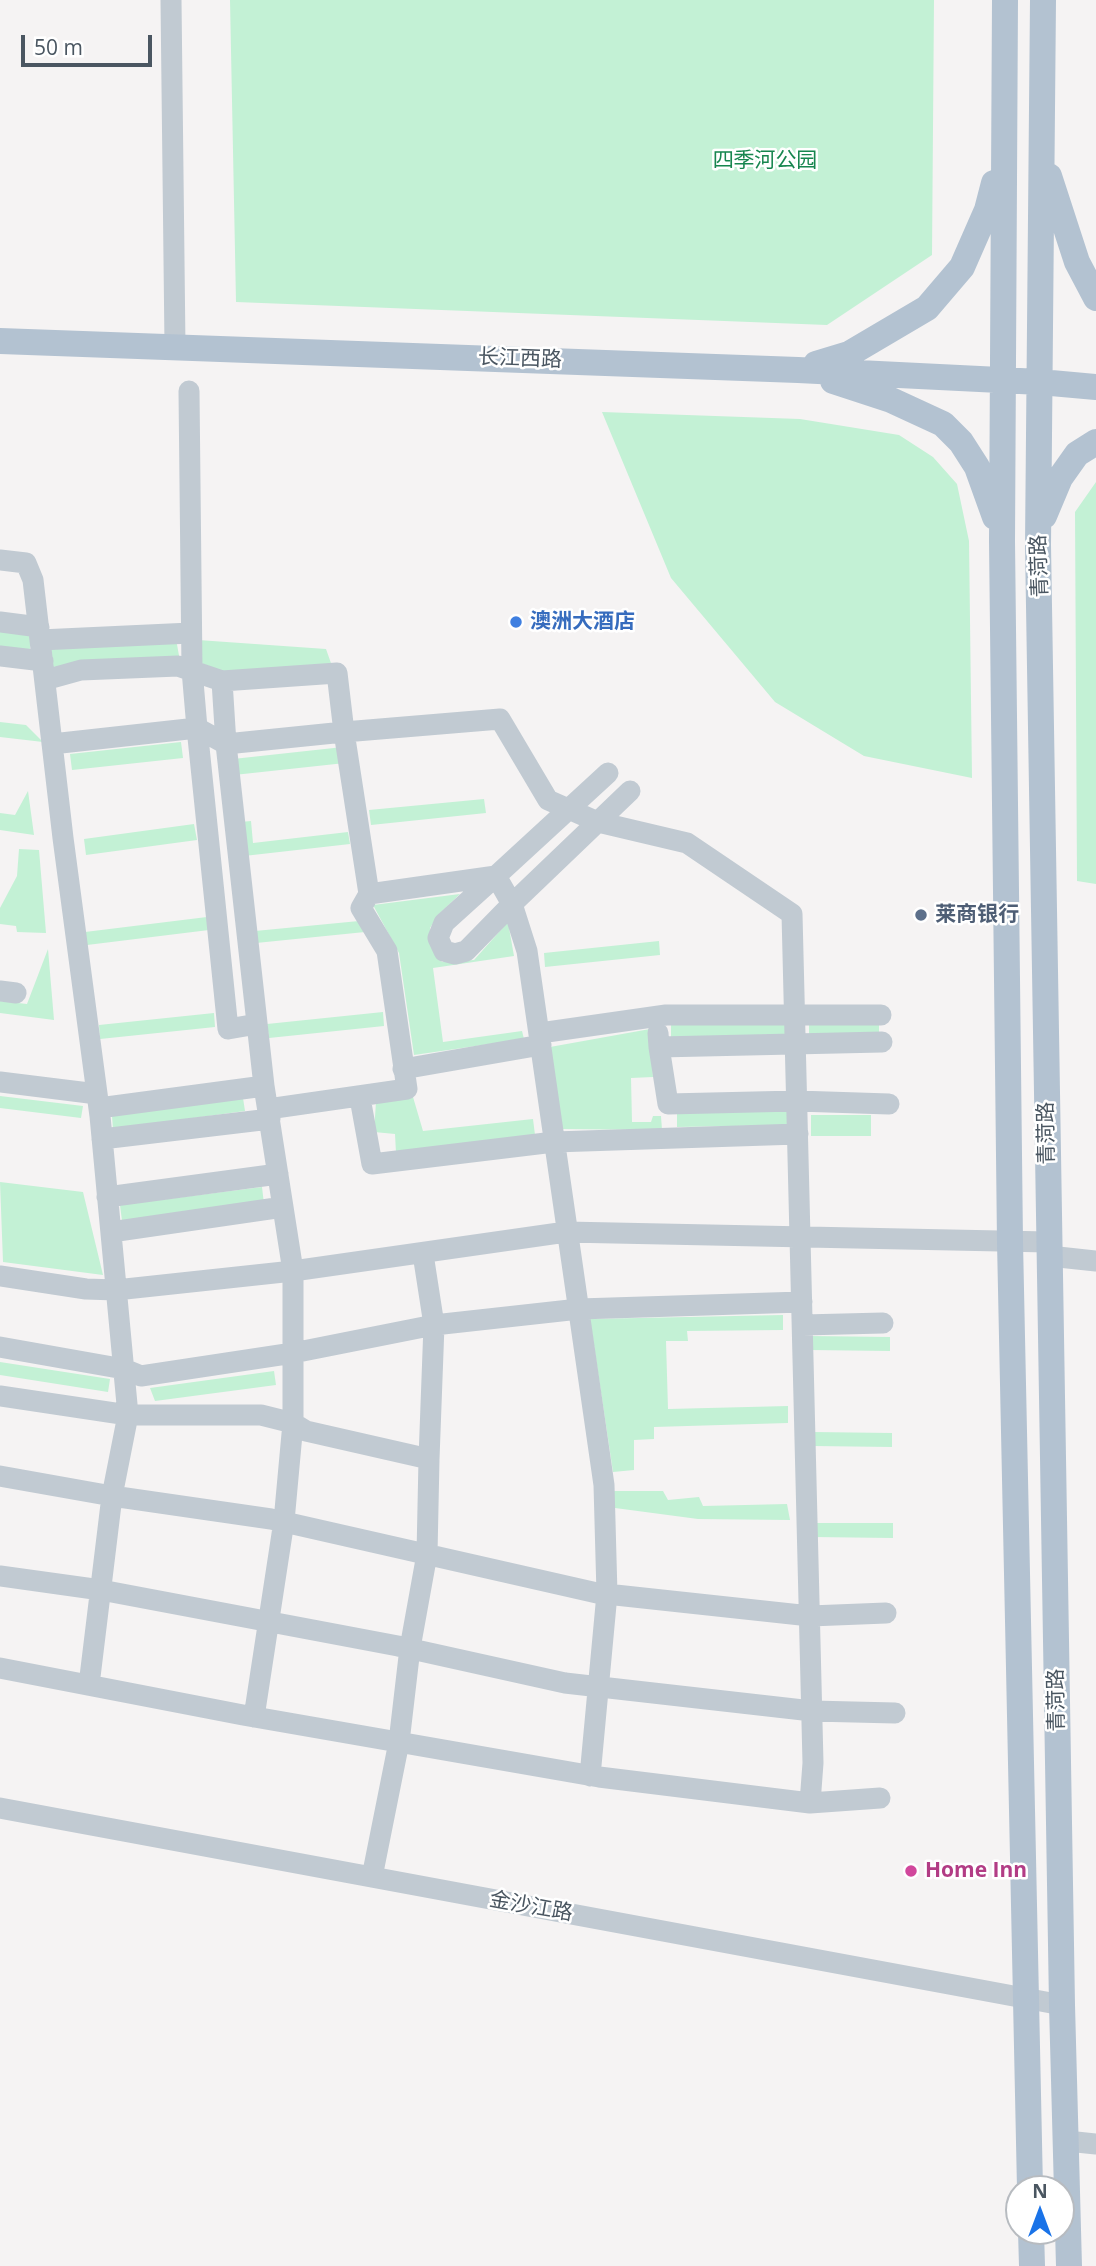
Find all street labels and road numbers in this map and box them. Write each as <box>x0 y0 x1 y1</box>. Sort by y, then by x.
street label: 长江西路 <box>478 345 562 373</box>
street label: 青菏路 <box>1026 534 1054 598</box>
street label: 青菏路 <box>1034 1101 1060 1165</box>
street label: 青菏路 <box>1044 1668 1070 1732</box>
street label: 金沙江路 <box>487 1887 575 1927</box>

